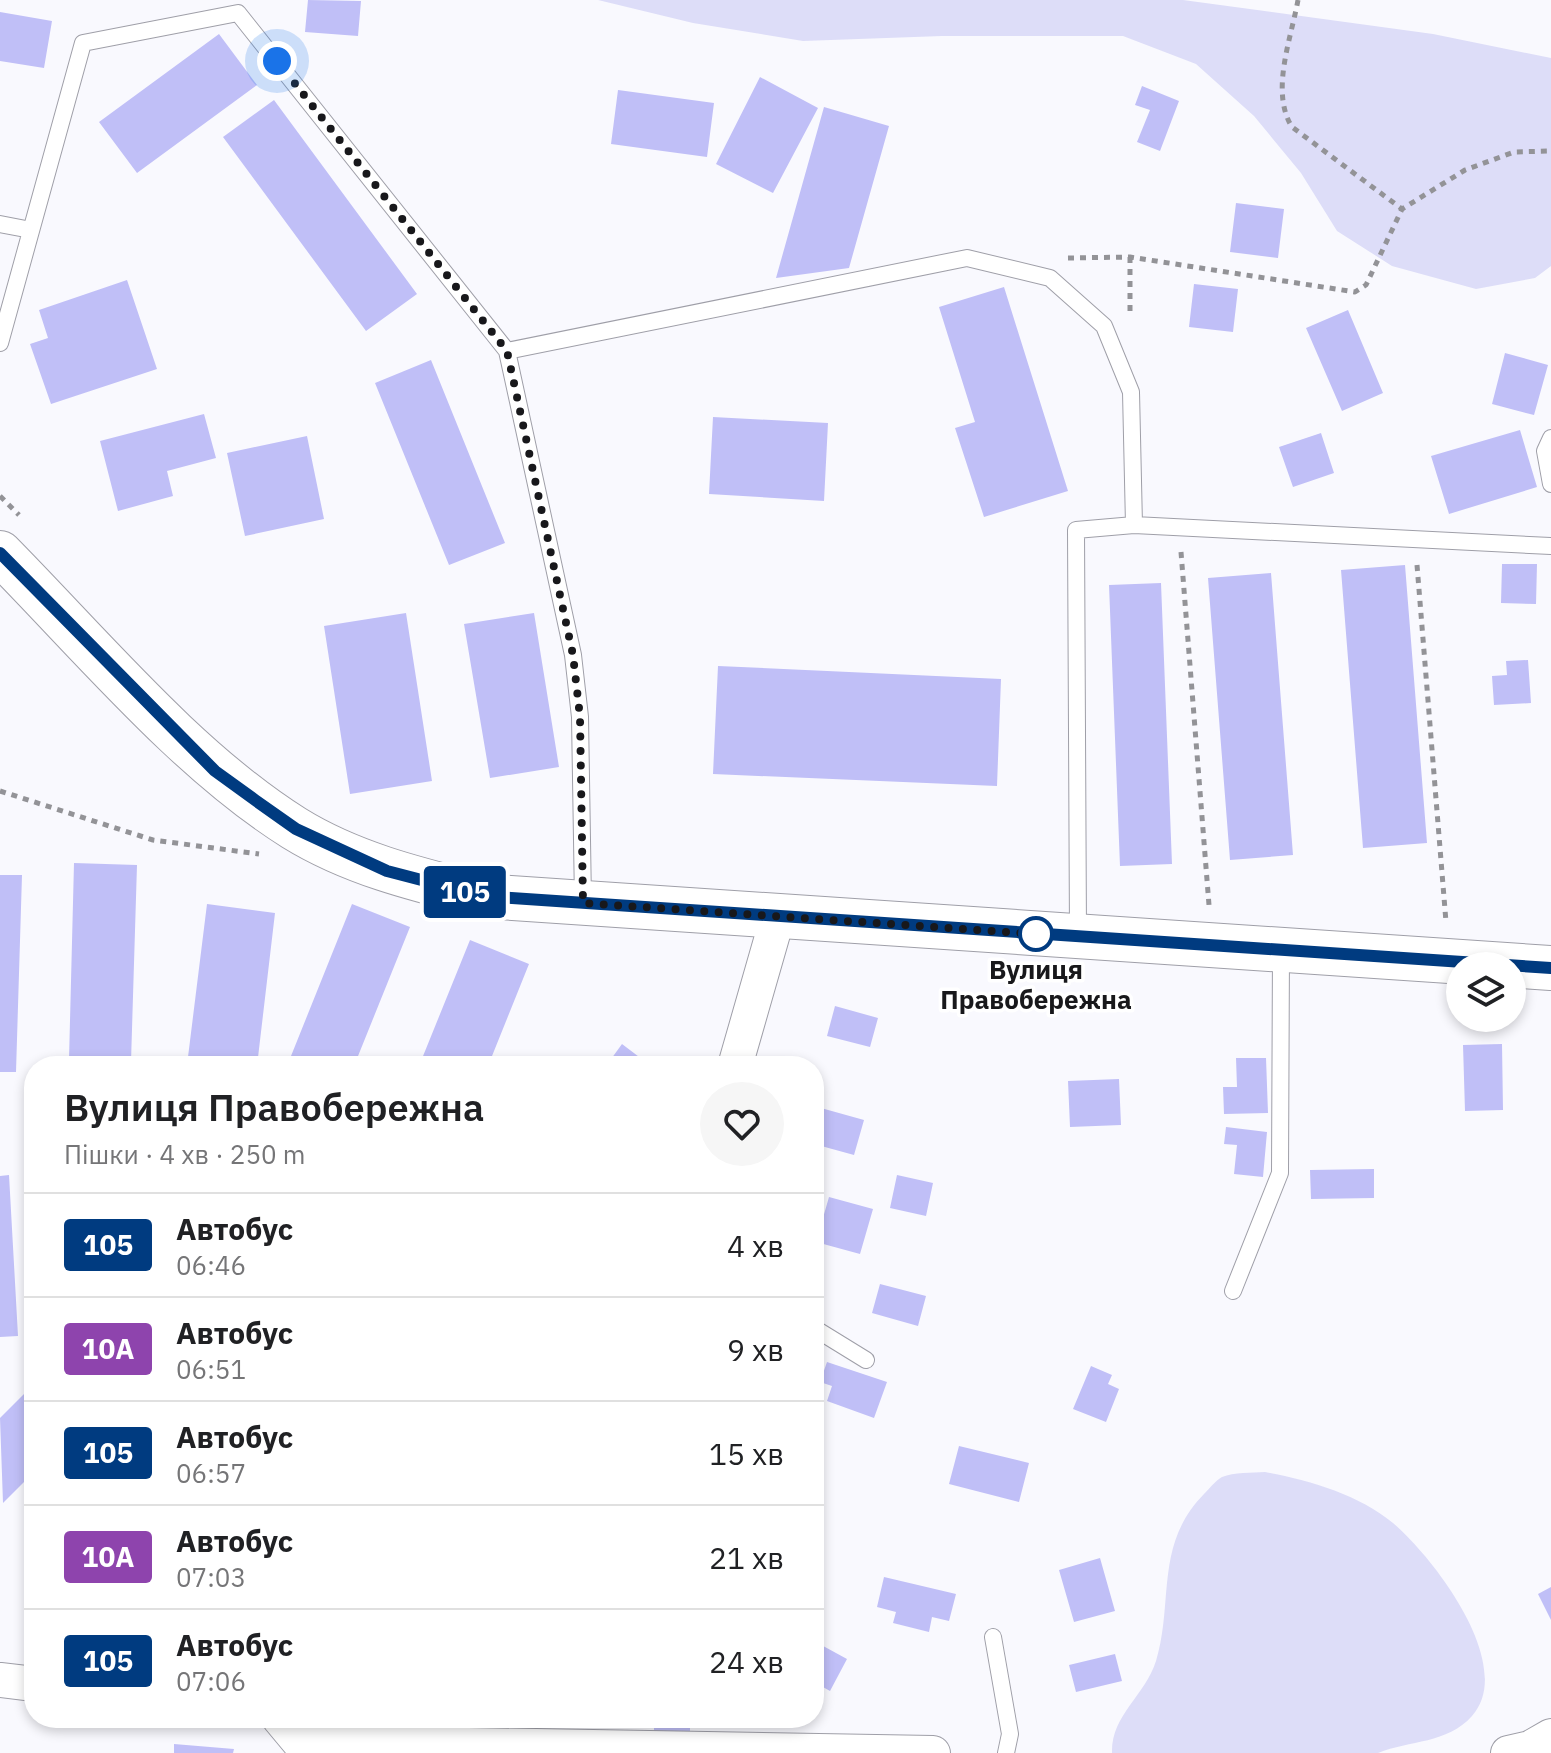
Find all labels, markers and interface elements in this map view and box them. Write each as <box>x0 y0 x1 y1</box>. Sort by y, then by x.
your location <box>257 41 297 81</box>
line badge: 105 <box>419 866 511 918</box>
text: 105 <box>440 873 490 910</box>
marker: Вулиця Правобережна <box>1019 917 1053 951</box>
place label: Вулиця Правобережна <box>940 952 1132 1016</box>
map controls <box>1446 952 1526 1032</box>
button: layers <box>1446 952 1526 1032</box>
text: Вулиця Правобережна <box>64 1082 484 1131</box>
button: heart <box>700 1082 784 1166</box>
text: Пішки · 4 хв · 250 m <box>64 1137 305 1171</box>
text: Автобус <box>176 1209 293 1248</box>
text: 105 <box>83 1226 133 1263</box>
text: 4 хв <box>727 1226 784 1265</box>
text: 06:46 <box>176 1248 246 1282</box>
text: Автобус <box>176 1313 293 1352</box>
text: 10А <box>82 1330 134 1367</box>
text: 9 хв <box>727 1330 784 1369</box>
text: 06:51 <box>176 1352 246 1386</box>
text: Автобус <box>176 1417 293 1456</box>
text: 105 <box>83 1434 133 1471</box>
text: 15 хв <box>709 1434 784 1473</box>
text: 06:57 <box>176 1456 246 1490</box>
text: Автобус <box>176 1521 293 1560</box>
text: 10А <box>82 1538 134 1575</box>
text: 21 хв <box>709 1538 784 1577</box>
text: 07:03 <box>176 1560 246 1594</box>
text: Автобус <box>176 1625 293 1664</box>
text: 105 <box>83 1642 133 1679</box>
text: 24 хв <box>709 1642 784 1681</box>
text: 07:06 <box>176 1664 246 1698</box>

